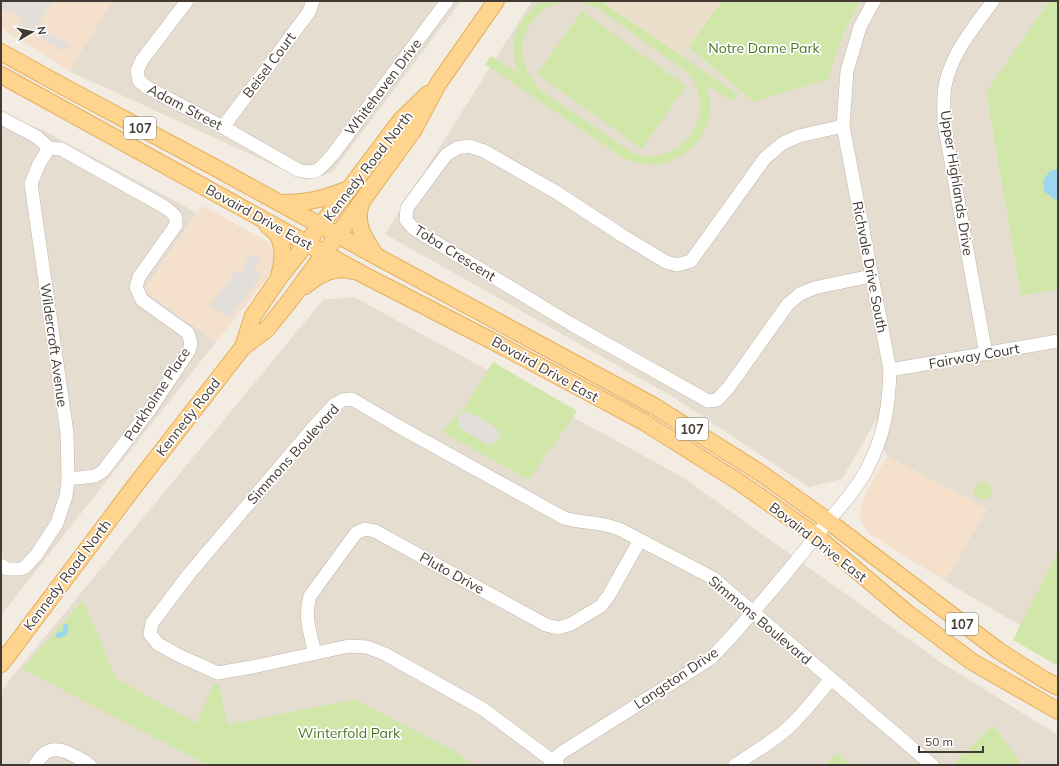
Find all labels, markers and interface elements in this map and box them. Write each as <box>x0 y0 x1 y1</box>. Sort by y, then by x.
north arrow <box>12 12 52 52</box>
text: N <box>34 25 49 36</box>
street label: Beisel Court <box>238 29 300 101</box>
street label: Whitehaven Drive <box>341 35 425 139</box>
park label: Notre Dame Park <box>708 39 821 57</box>
street label: Adam Street <box>145 80 225 134</box>
street label: Kennedy Road North <box>319 107 417 225</box>
street label: Upper Highlands Drive <box>937 109 977 257</box>
road number: 107 <box>124 117 156 139</box>
street label: Bovaird Drive East <box>202 180 316 254</box>
street label: Richvale Drive South <box>848 200 892 334</box>
street label: Toba Crescent <box>411 221 499 285</box>
street label: Wildercroft Avenue <box>36 282 72 408</box>
street label: Bovaird Drive East <box>488 332 602 406</box>
street label: Fairway Court <box>927 339 1021 373</box>
street label: Parkholme Place <box>120 344 194 444</box>
street label: Kennedy Road <box>152 374 224 460</box>
street label: Simmons Boulevard <box>243 400 343 508</box>
road number: 107 <box>676 418 708 440</box>
street label: Bovaird Drive East <box>765 498 871 586</box>
street label: Kennedy Road North <box>19 516 115 634</box>
street label: Pluto Drive <box>417 548 487 598</box>
street label: Simmons Boulevard <box>705 572 815 668</box>
road number: 107 <box>946 613 978 635</box>
street label: Langston Drive <box>630 643 722 713</box>
park label: Winterfold Park <box>298 724 401 742</box>
scale bar <box>919 728 983 754</box>
text: 50 m <box>925 734 953 749</box>

